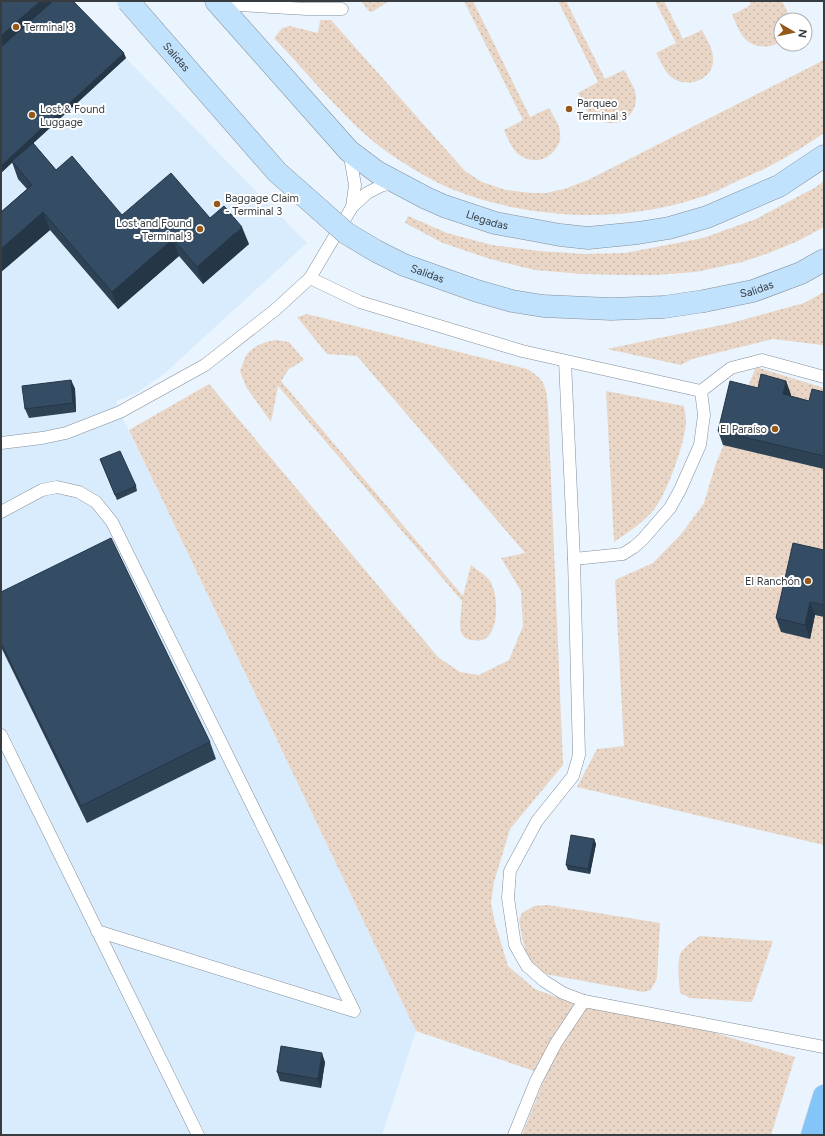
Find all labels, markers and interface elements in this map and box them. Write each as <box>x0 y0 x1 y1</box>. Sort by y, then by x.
north arrow <box>773 12 813 52</box>
place label: Terminal 3 <box>24 21 74 34</box>
marker: Terminal 3 <box>11 22 21 32</box>
text: N <box>795 28 809 39</box>
street label: Salidas <box>160 39 193 74</box>
place label: Parqueo Terminal 3 <box>577 97 627 123</box>
place label: Lost & Found Luggage <box>40 103 105 129</box>
marker: Parqueo Terminal 3 <box>564 104 574 114</box>
marker: Lost & Found Luggage <box>27 110 37 120</box>
place label: Baggage Claim - Terminal 3 <box>225 192 299 218</box>
marker: Baggage Claim - Terminal 3 <box>212 199 222 209</box>
street label: Llegadas <box>464 207 509 232</box>
place label: Lost and Found - Terminal 3 <box>116 217 192 243</box>
marker: Lost and Found - Terminal 3 <box>195 224 205 234</box>
street label: Salidas <box>409 261 446 285</box>
street label: Salidas <box>739 277 775 300</box>
place label: El Paraíso <box>720 423 767 436</box>
marker: El Paraíso <box>770 424 780 434</box>
place label: El Ranchón <box>745 575 800 588</box>
marker: El Ranchón <box>803 576 813 586</box>

